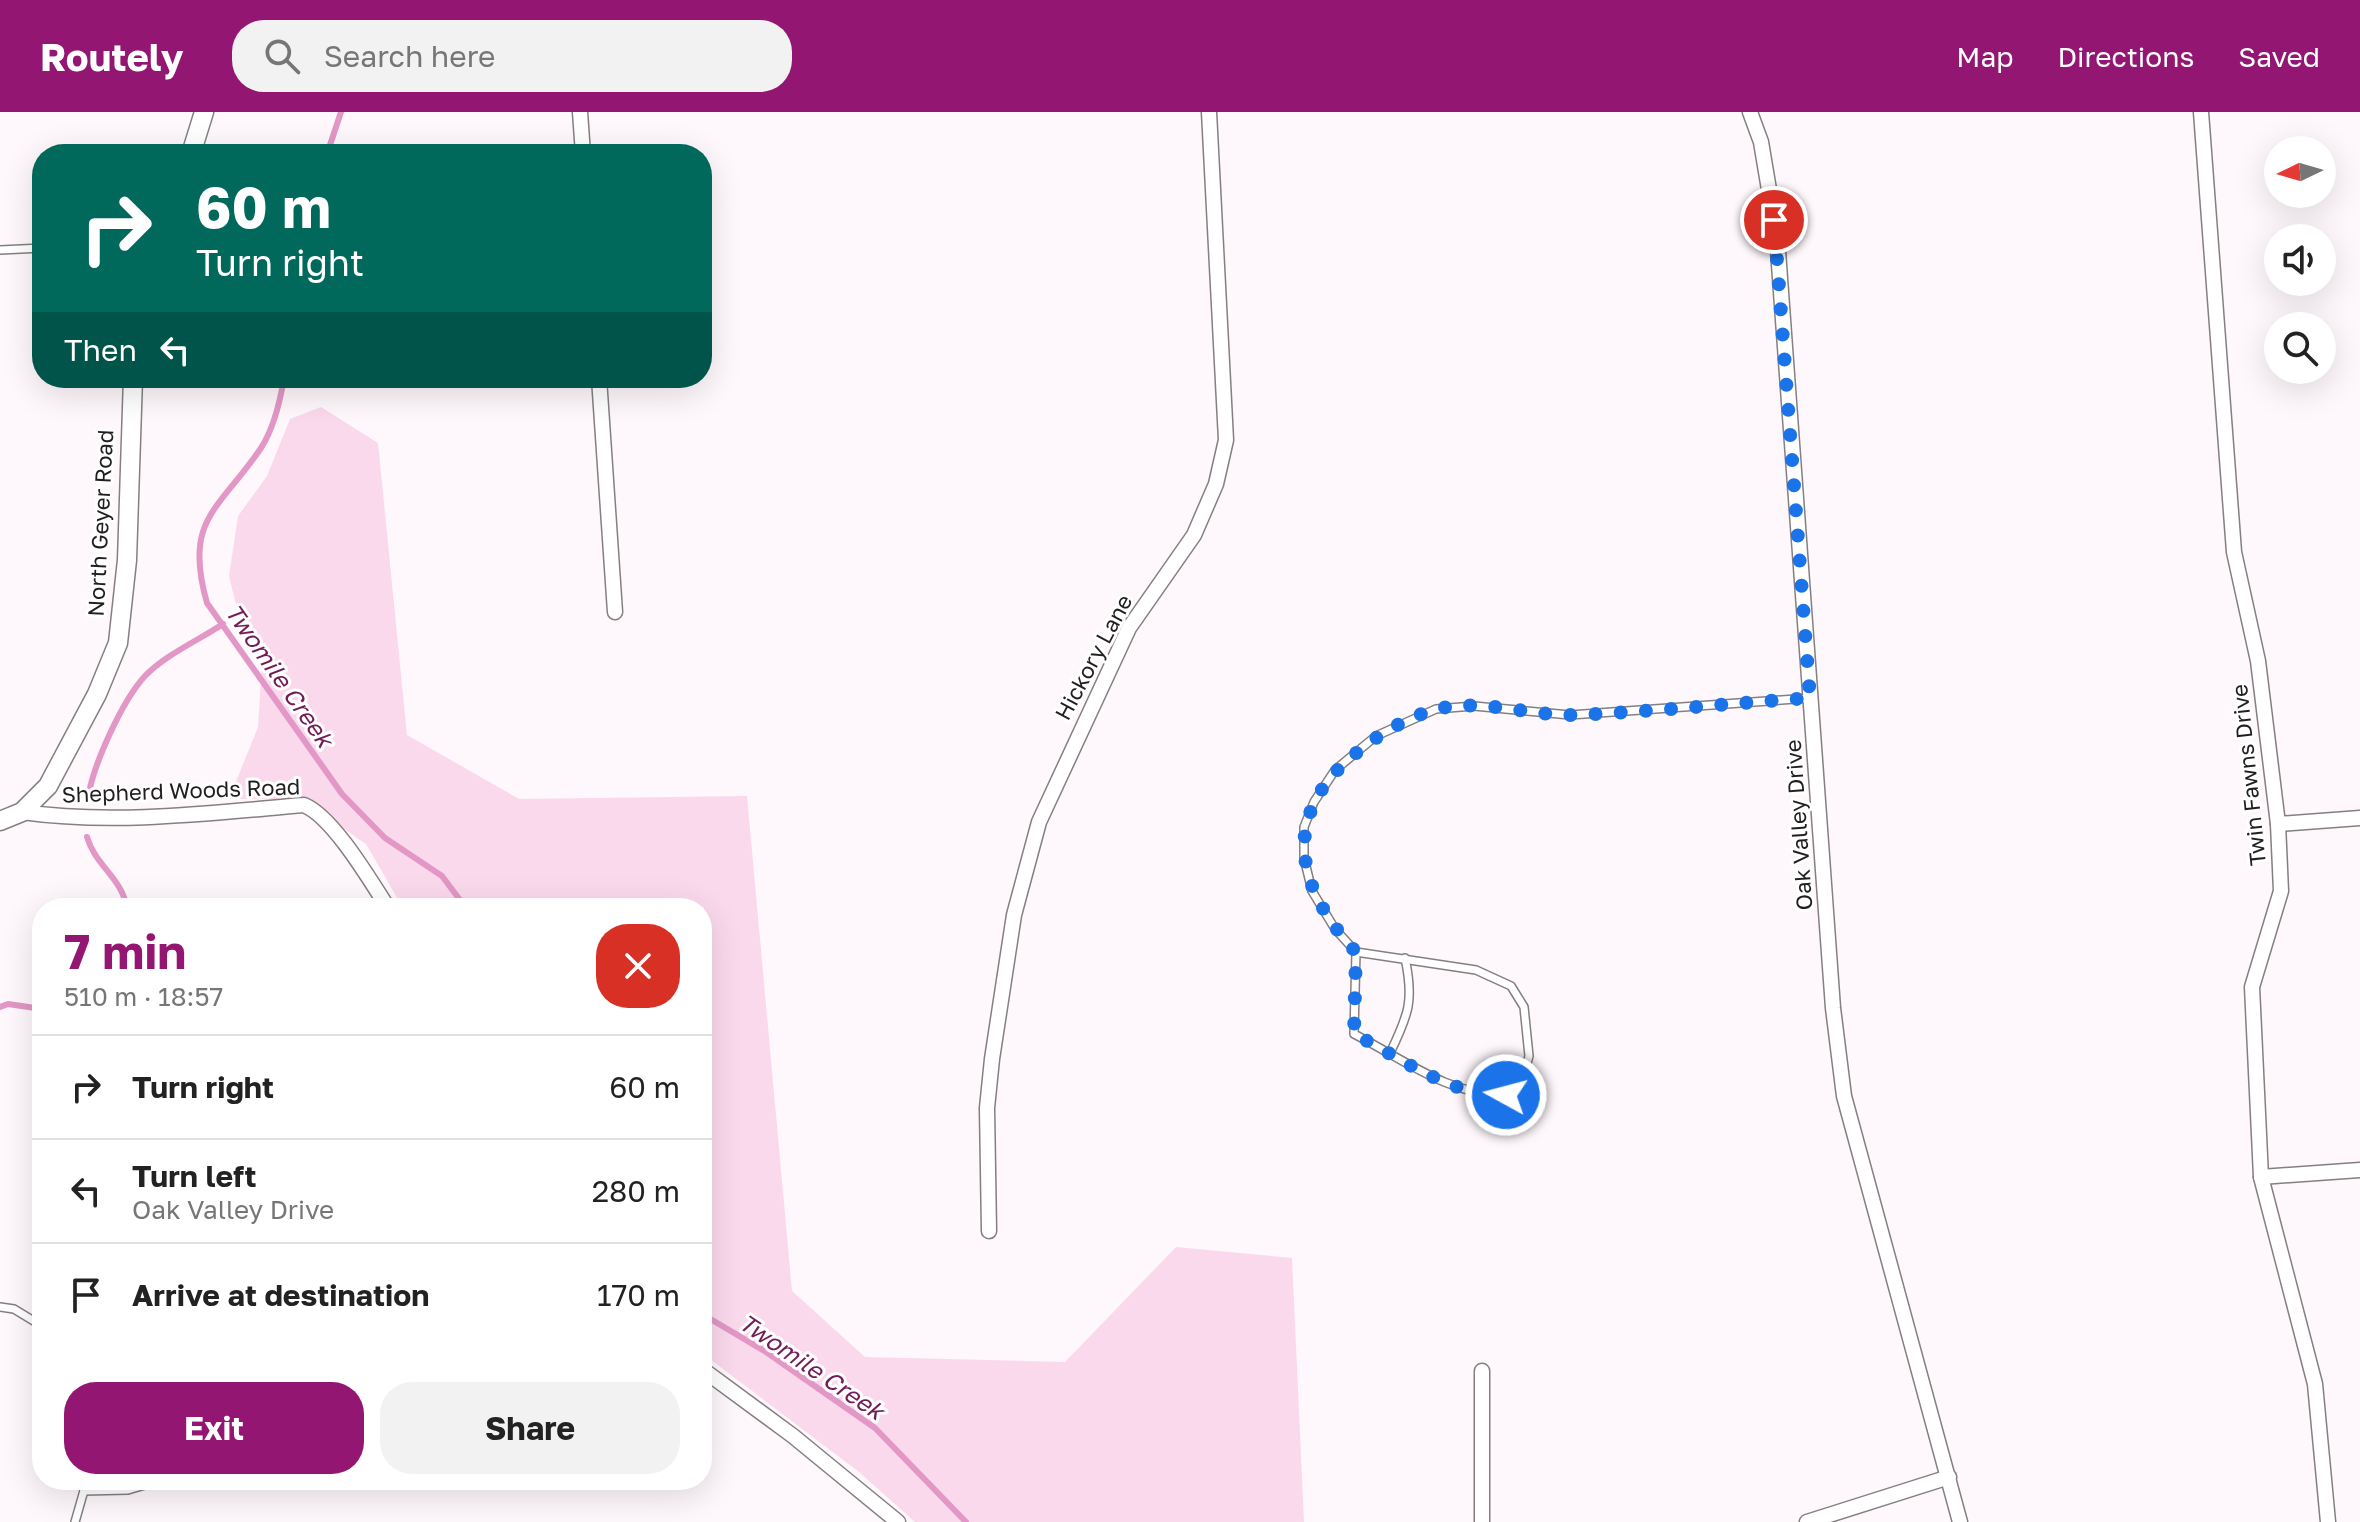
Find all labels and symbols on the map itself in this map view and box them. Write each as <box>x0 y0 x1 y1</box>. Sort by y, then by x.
north arrow <box>2264 136 2336 208</box>
pin <box>1740 186 1808 254</box>
street label: North Geyer Road <box>82 429 118 617</box>
street label: Hickory Lane <box>1049 590 1137 724</box>
water label: Twomile Creek <box>220 598 342 754</box>
street label: Twin Fawns Drive <box>2225 683 2271 867</box>
street label: Oak Valley Drive <box>1779 739 1817 911</box>
street label: Shepherd Woods Road <box>61 772 301 808</box>
position arrow <box>1464 1053 1548 1137</box>
water label: Twomile Creek <box>734 1307 892 1426</box>

